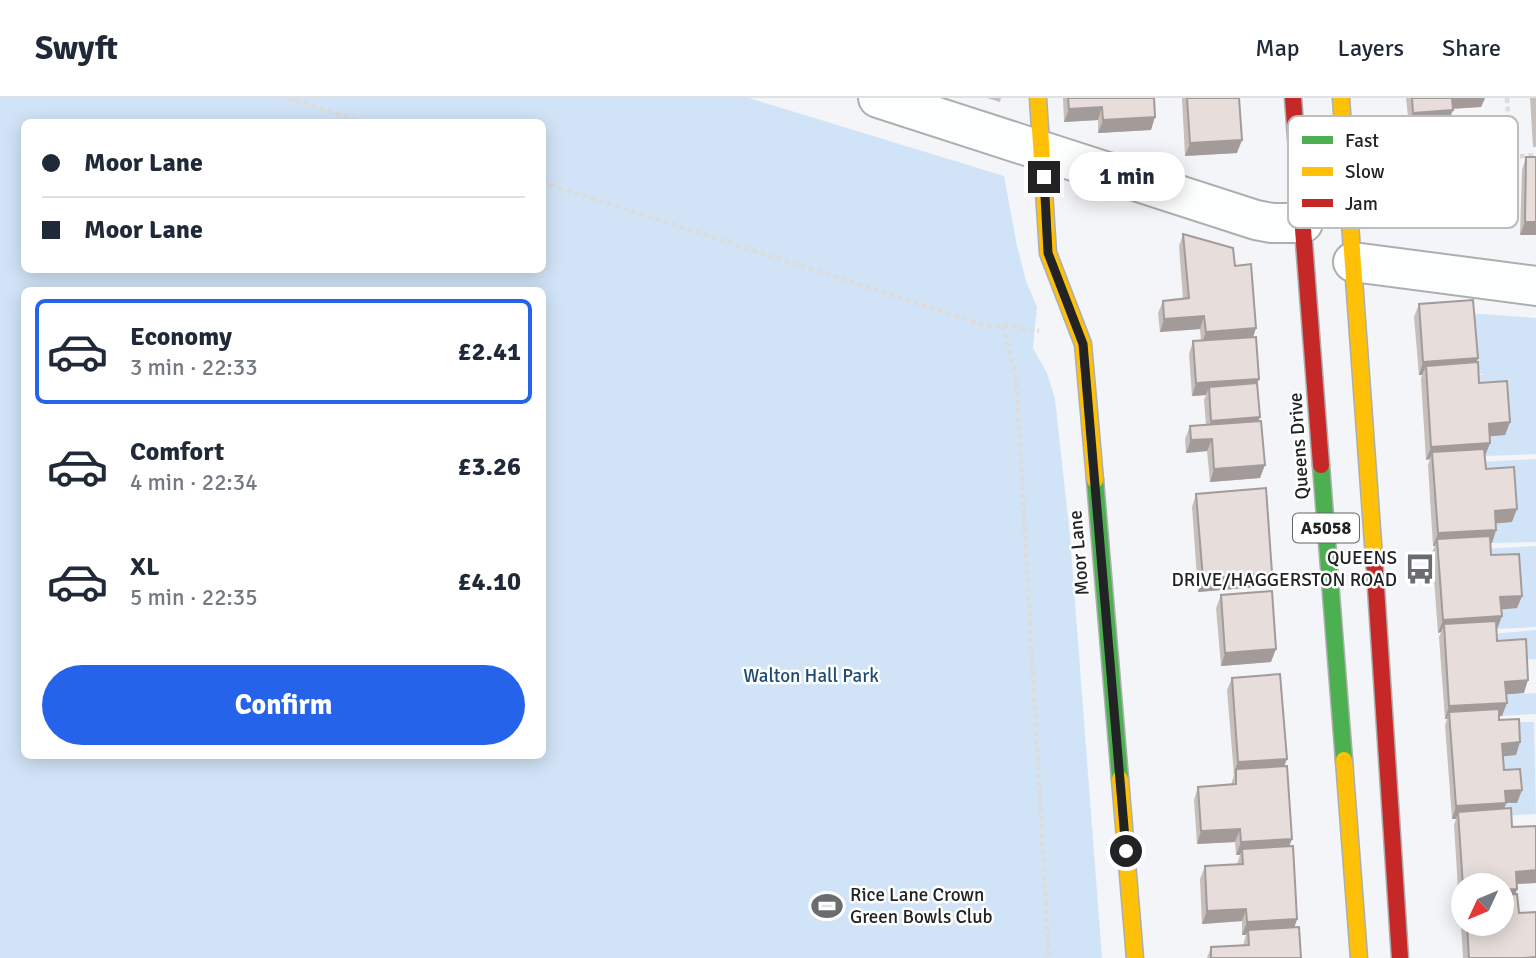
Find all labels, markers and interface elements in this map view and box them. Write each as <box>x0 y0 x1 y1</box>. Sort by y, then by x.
text: Swyft <box>35 28 118 69</box>
text: Map <box>1255 33 1300 63</box>
text: Layers <box>1338 33 1404 63</box>
text: Share <box>1442 33 1501 63</box>
legend <box>1288 116 1518 228</box>
text: Fast <box>1345 129 1379 153</box>
text: Moor Lane <box>84 147 203 179</box>
callout: 1 min <box>1068 153 1184 202</box>
text: Slow <box>1345 160 1385 184</box>
route end <box>1028 161 1060 193</box>
text: 1 min <box>1099 162 1155 191</box>
text: Jam <box>1345 192 1378 216</box>
text: Moor Lane <box>84 214 203 246</box>
icon: car <box>46 320 109 383</box>
text: Economy <box>130 321 232 353</box>
text: £2.41 <box>457 336 521 368</box>
text: 3 min · 22:33 <box>130 353 258 382</box>
street label: Queens Drive <box>1283 392 1315 500</box>
icon: car <box>46 435 109 498</box>
text: Comfort <box>130 436 224 468</box>
text: £3.26 <box>457 451 521 483</box>
text: 4 min · 22:34 <box>130 468 258 497</box>
street label: Moor Lane <box>1063 509 1095 597</box>
road number: A5058 <box>1293 514 1359 542</box>
place label: QUEENS DRIVE/HAGGERSTON ROAD <box>1171 546 1397 592</box>
icon: car <box>46 550 109 613</box>
text: XL <box>130 551 160 583</box>
bus stop icon: QUEENS DRIVE/HAGGERSTON ROAD <box>1403 552 1437 586</box>
text: £4.10 <box>457 566 521 598</box>
text: 5 min · 22:35 <box>130 583 258 612</box>
park label: Walton Hall Park <box>743 664 879 688</box>
button: Confirm <box>42 665 525 745</box>
route start <box>1110 835 1142 867</box>
north arrow <box>1451 873 1514 936</box>
map controls <box>1451 873 1514 936</box>
place label: Rice Lane Crown Green Bowls Club <box>850 883 993 929</box>
sports icon: Rice Lane Crown Green Bowls Club <box>810 889 844 923</box>

